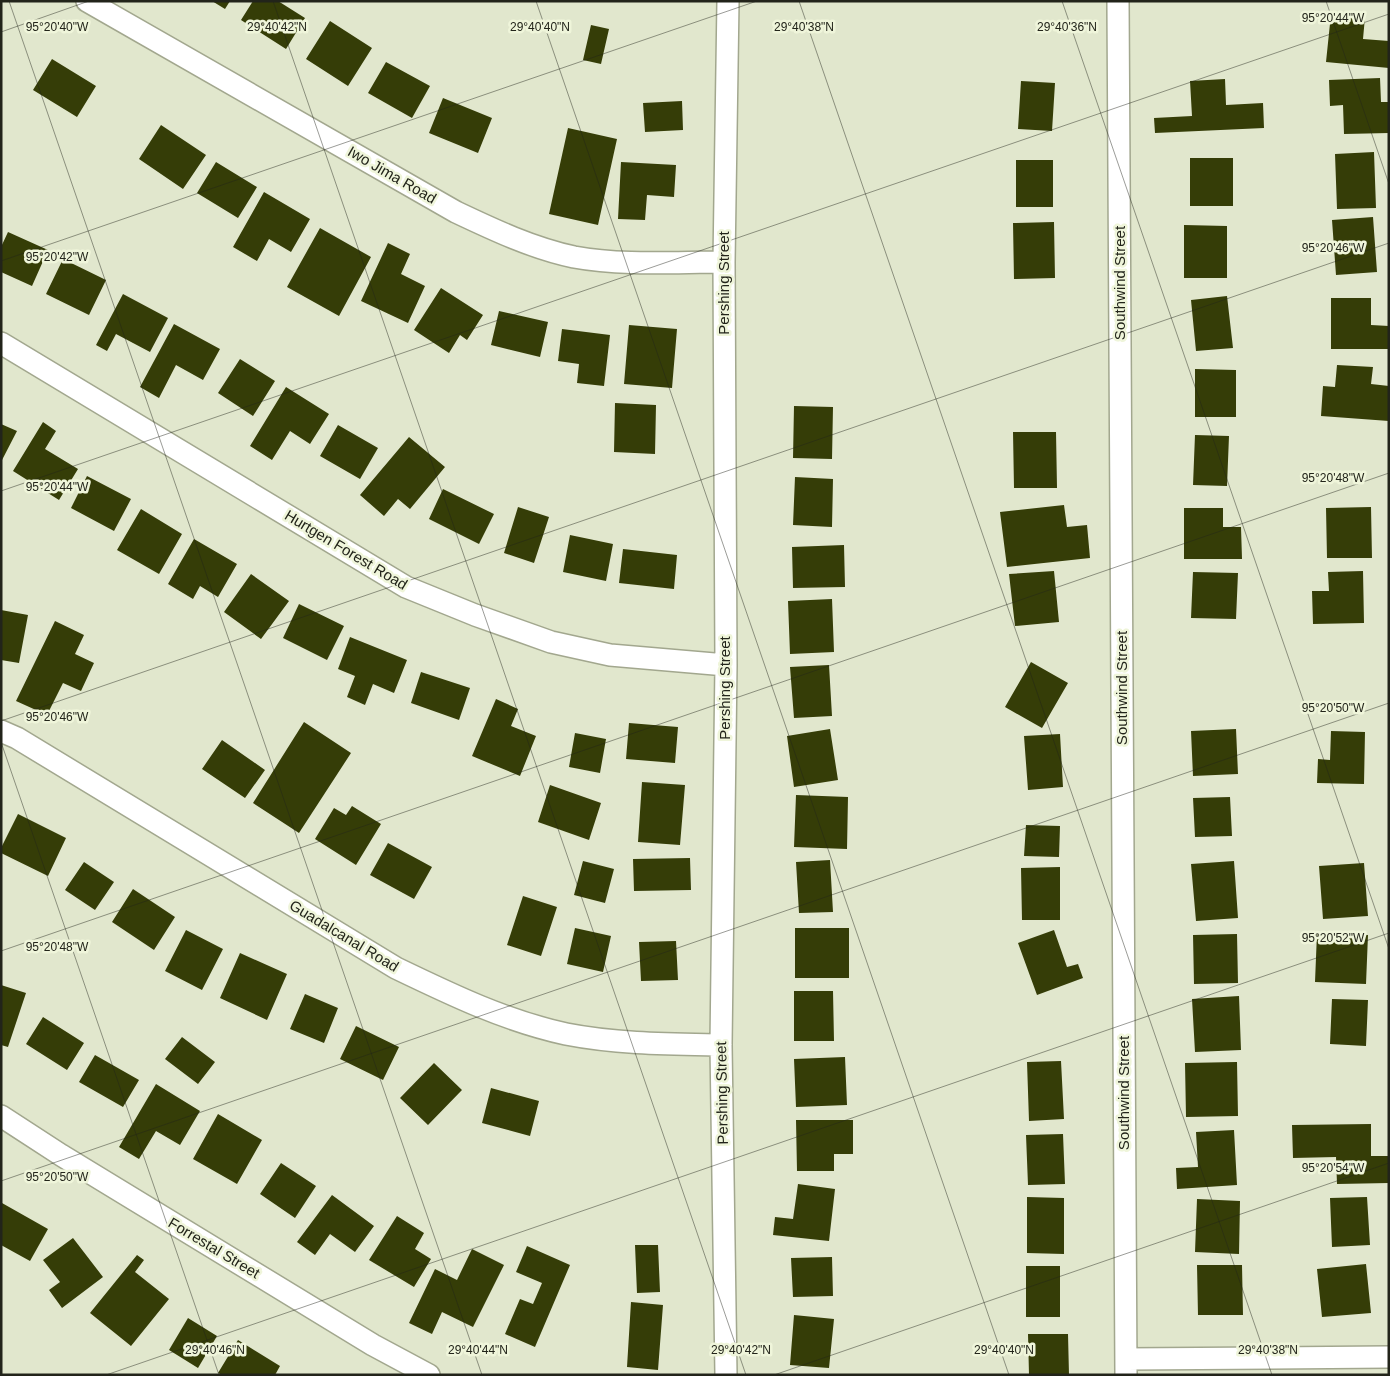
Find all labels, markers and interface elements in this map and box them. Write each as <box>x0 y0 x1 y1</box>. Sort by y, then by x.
text: 95°20'44"W <box>1302 11 1365 25</box>
text: 95°20'40"W <box>26 20 89 34</box>
text: 29°40'42"N <box>247 20 307 34</box>
text: 29°40'40"N <box>510 20 570 34</box>
text: 29°40'38"N <box>774 20 834 34</box>
text: 29°40'36"N <box>1037 20 1097 34</box>
street label: Iwo Jima Road <box>345 142 439 207</box>
street label: Southwind Street <box>1111 225 1128 340</box>
street label: Pershing Street <box>715 230 732 335</box>
text: 95°20'46"W <box>1302 241 1365 255</box>
text: 95°20'42"W <box>26 250 89 264</box>
text: 95°20'48"W <box>1302 471 1365 485</box>
text: 95°20'44"W <box>26 480 89 494</box>
street label: Hurtgen Forest Road <box>282 506 411 593</box>
street label: Southwind Street <box>1113 630 1130 745</box>
street label: Pershing Street <box>716 635 733 740</box>
text: 95°20'50"W <box>1302 701 1365 715</box>
text: 95°20'46"W <box>26 710 89 724</box>
street label: Guadalcanal Road <box>287 896 402 975</box>
text: 95°20'52"W <box>1302 931 1365 945</box>
text: 95°20'48"W <box>26 940 89 954</box>
street label: Southwind Street <box>1115 1035 1132 1150</box>
street label: Pershing Street <box>712 1040 731 1145</box>
text: 95°20'54"W <box>1302 1161 1365 1175</box>
text: 95°20'50"W <box>26 1170 89 1184</box>
street label: Forrestal Street <box>166 1214 264 1282</box>
text: 29°40'46"N <box>185 1343 245 1357</box>
text: 29°40'44"N <box>448 1343 508 1357</box>
text: 29°40'42"N <box>711 1343 771 1357</box>
text: 29°40'40"N <box>974 1343 1034 1357</box>
text: 29°40'38"N <box>1238 1343 1298 1357</box>

